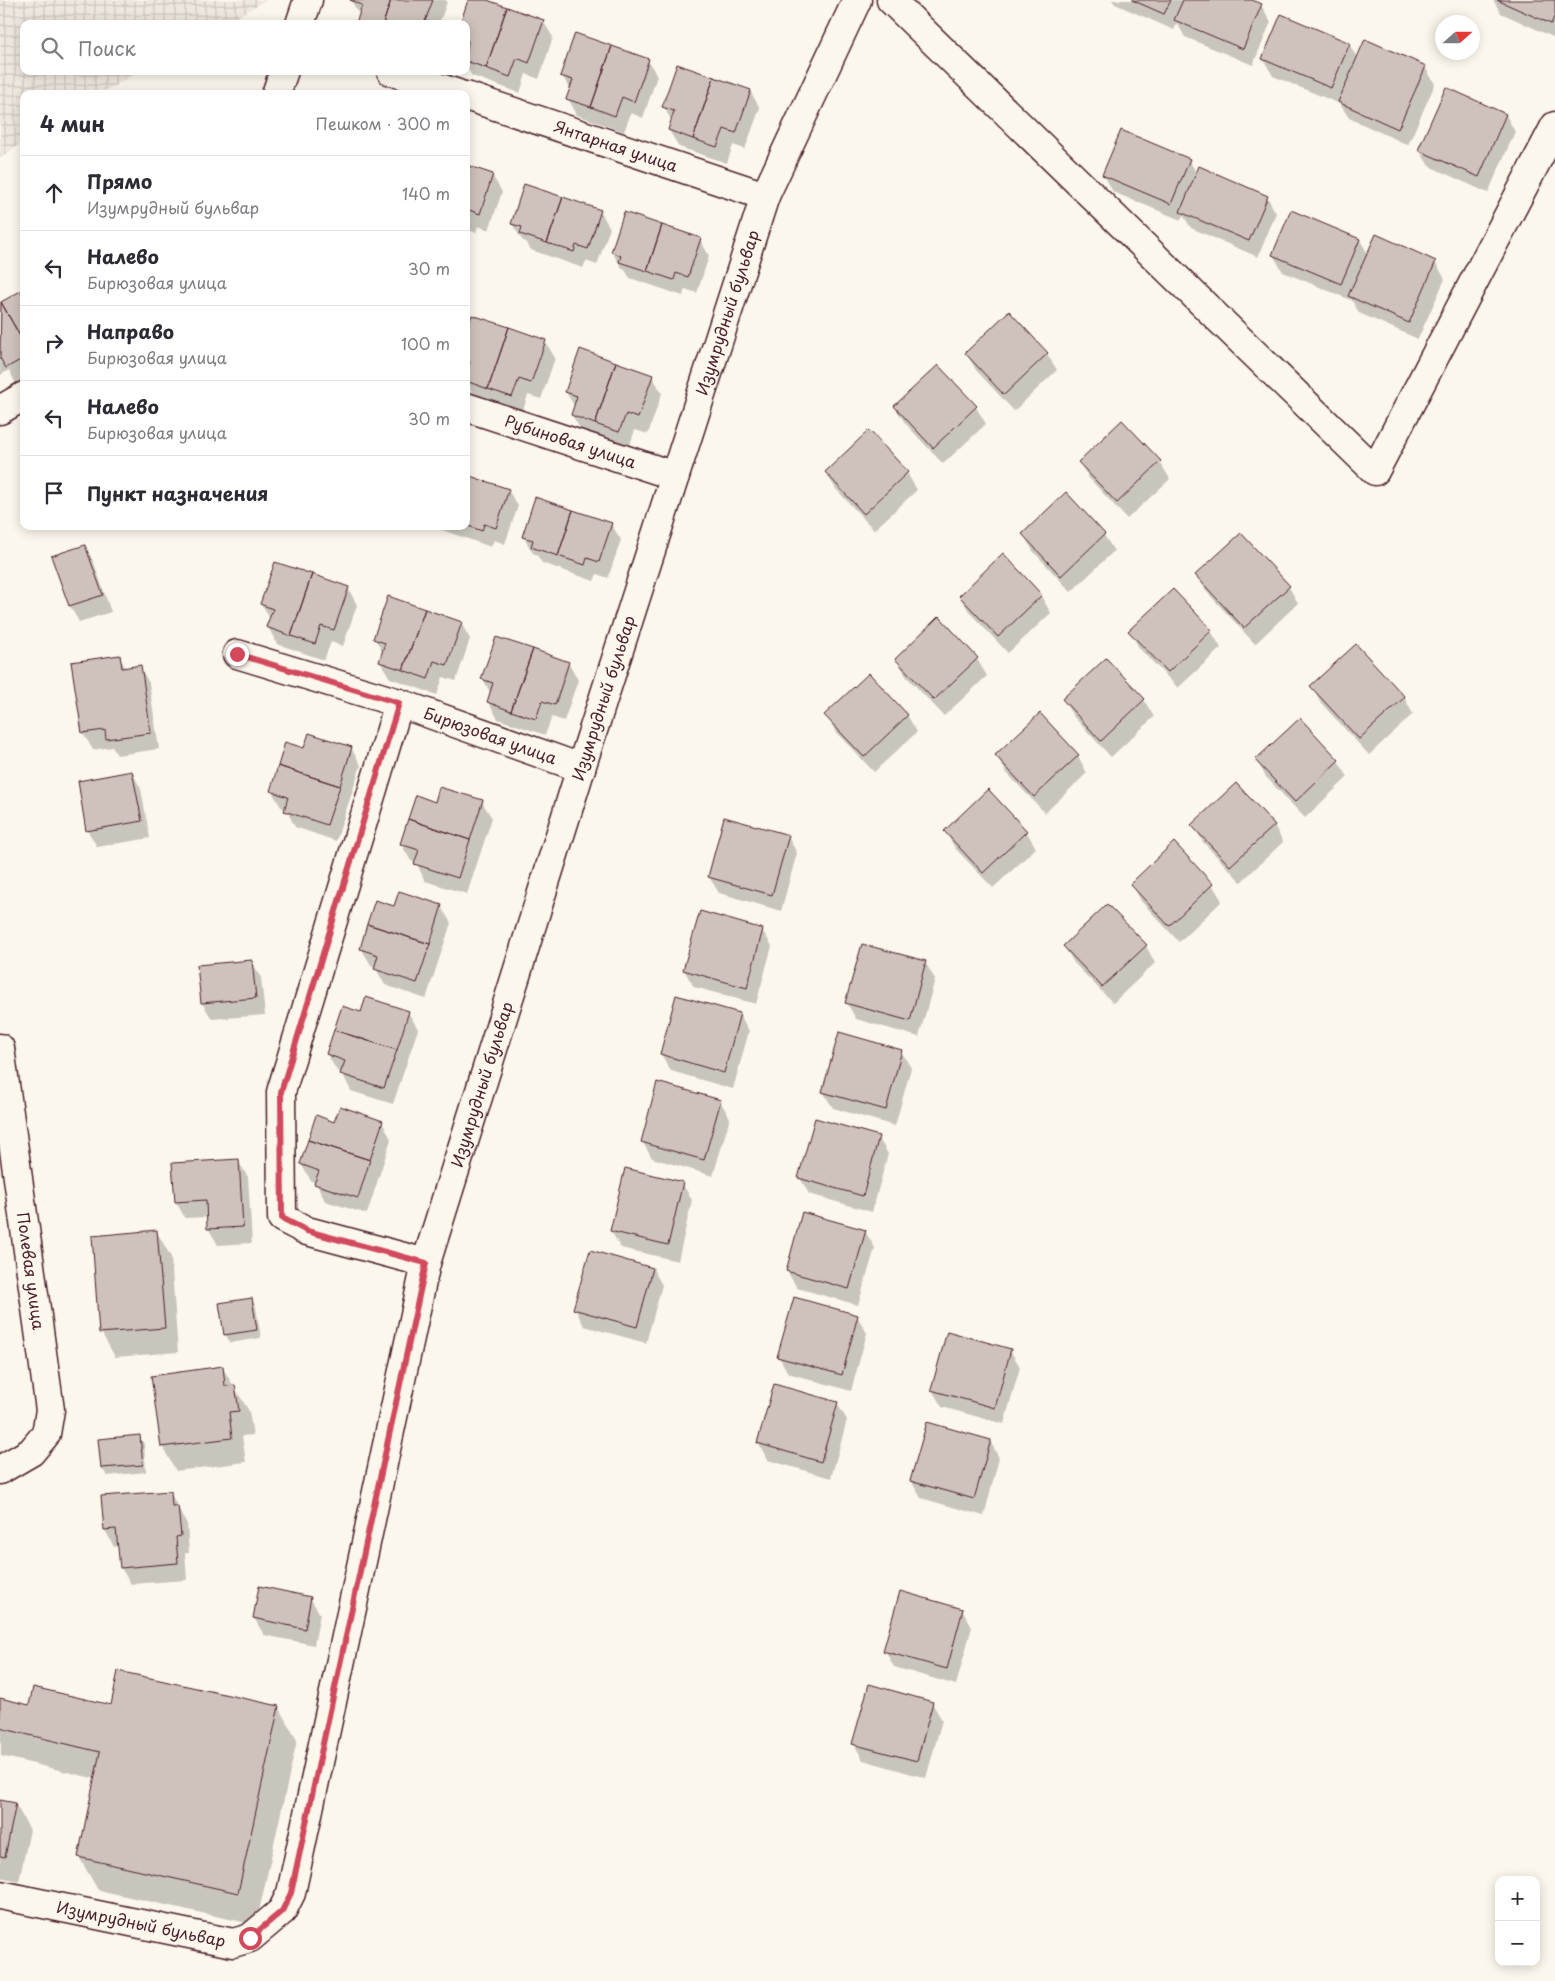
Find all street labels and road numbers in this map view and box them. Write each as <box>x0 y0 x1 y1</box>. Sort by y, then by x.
street label: Янтарная улица <box>551 113 681 177</box>
street label: Изумрудный бульвар <box>689 226 764 398</box>
street label: Рубиновая улица <box>502 408 640 473</box>
street label: Изумрудный бульвар <box>565 612 640 783</box>
street label: Бирюзовая улица <box>421 700 560 769</box>
street label: Изумрудный бульвар <box>444 998 518 1170</box>
street label: Полевая улица <box>12 1210 52 1331</box>
street label: Изумрудный бульвар <box>54 1894 228 1952</box>

